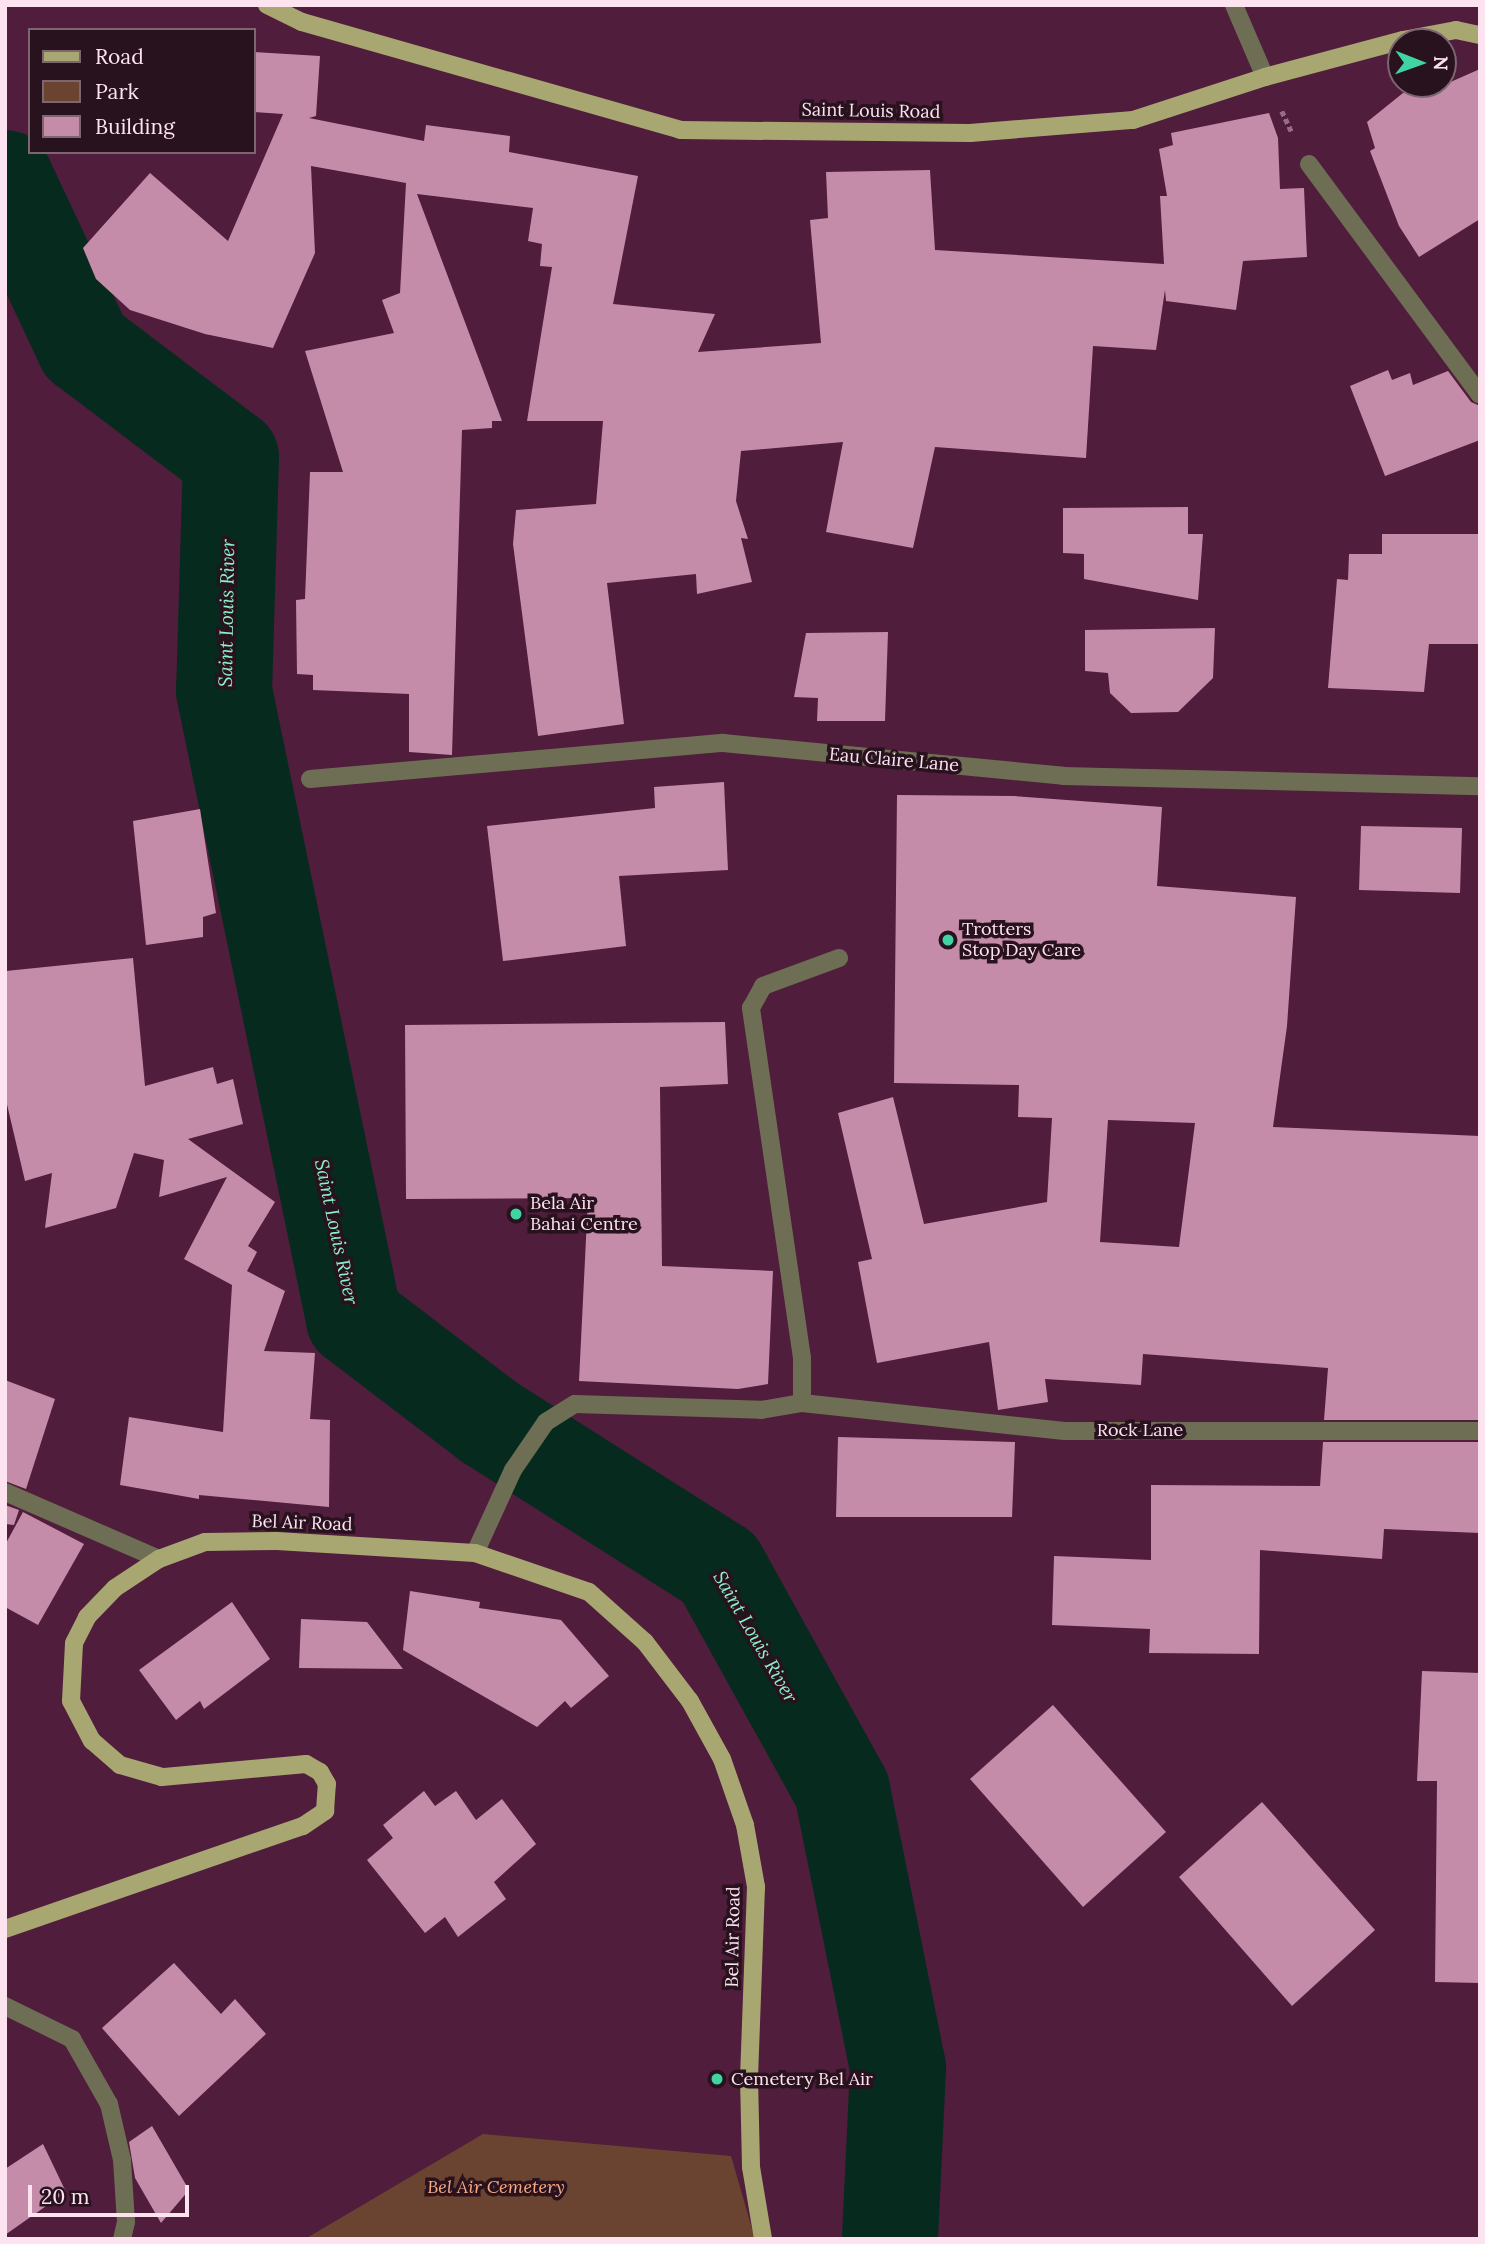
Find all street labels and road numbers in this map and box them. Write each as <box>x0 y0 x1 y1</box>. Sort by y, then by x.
street label: Saint Louis Road <box>802 99 940 123</box>
street label: Eau Claire Lane <box>828 744 960 776</box>
street label: Rock Lane <box>1097 1419 1183 1441</box>
street label: Bel Air Road <box>251 1510 353 1536</box>
street label: Bel Air Road <box>721 1886 745 1988</box>

